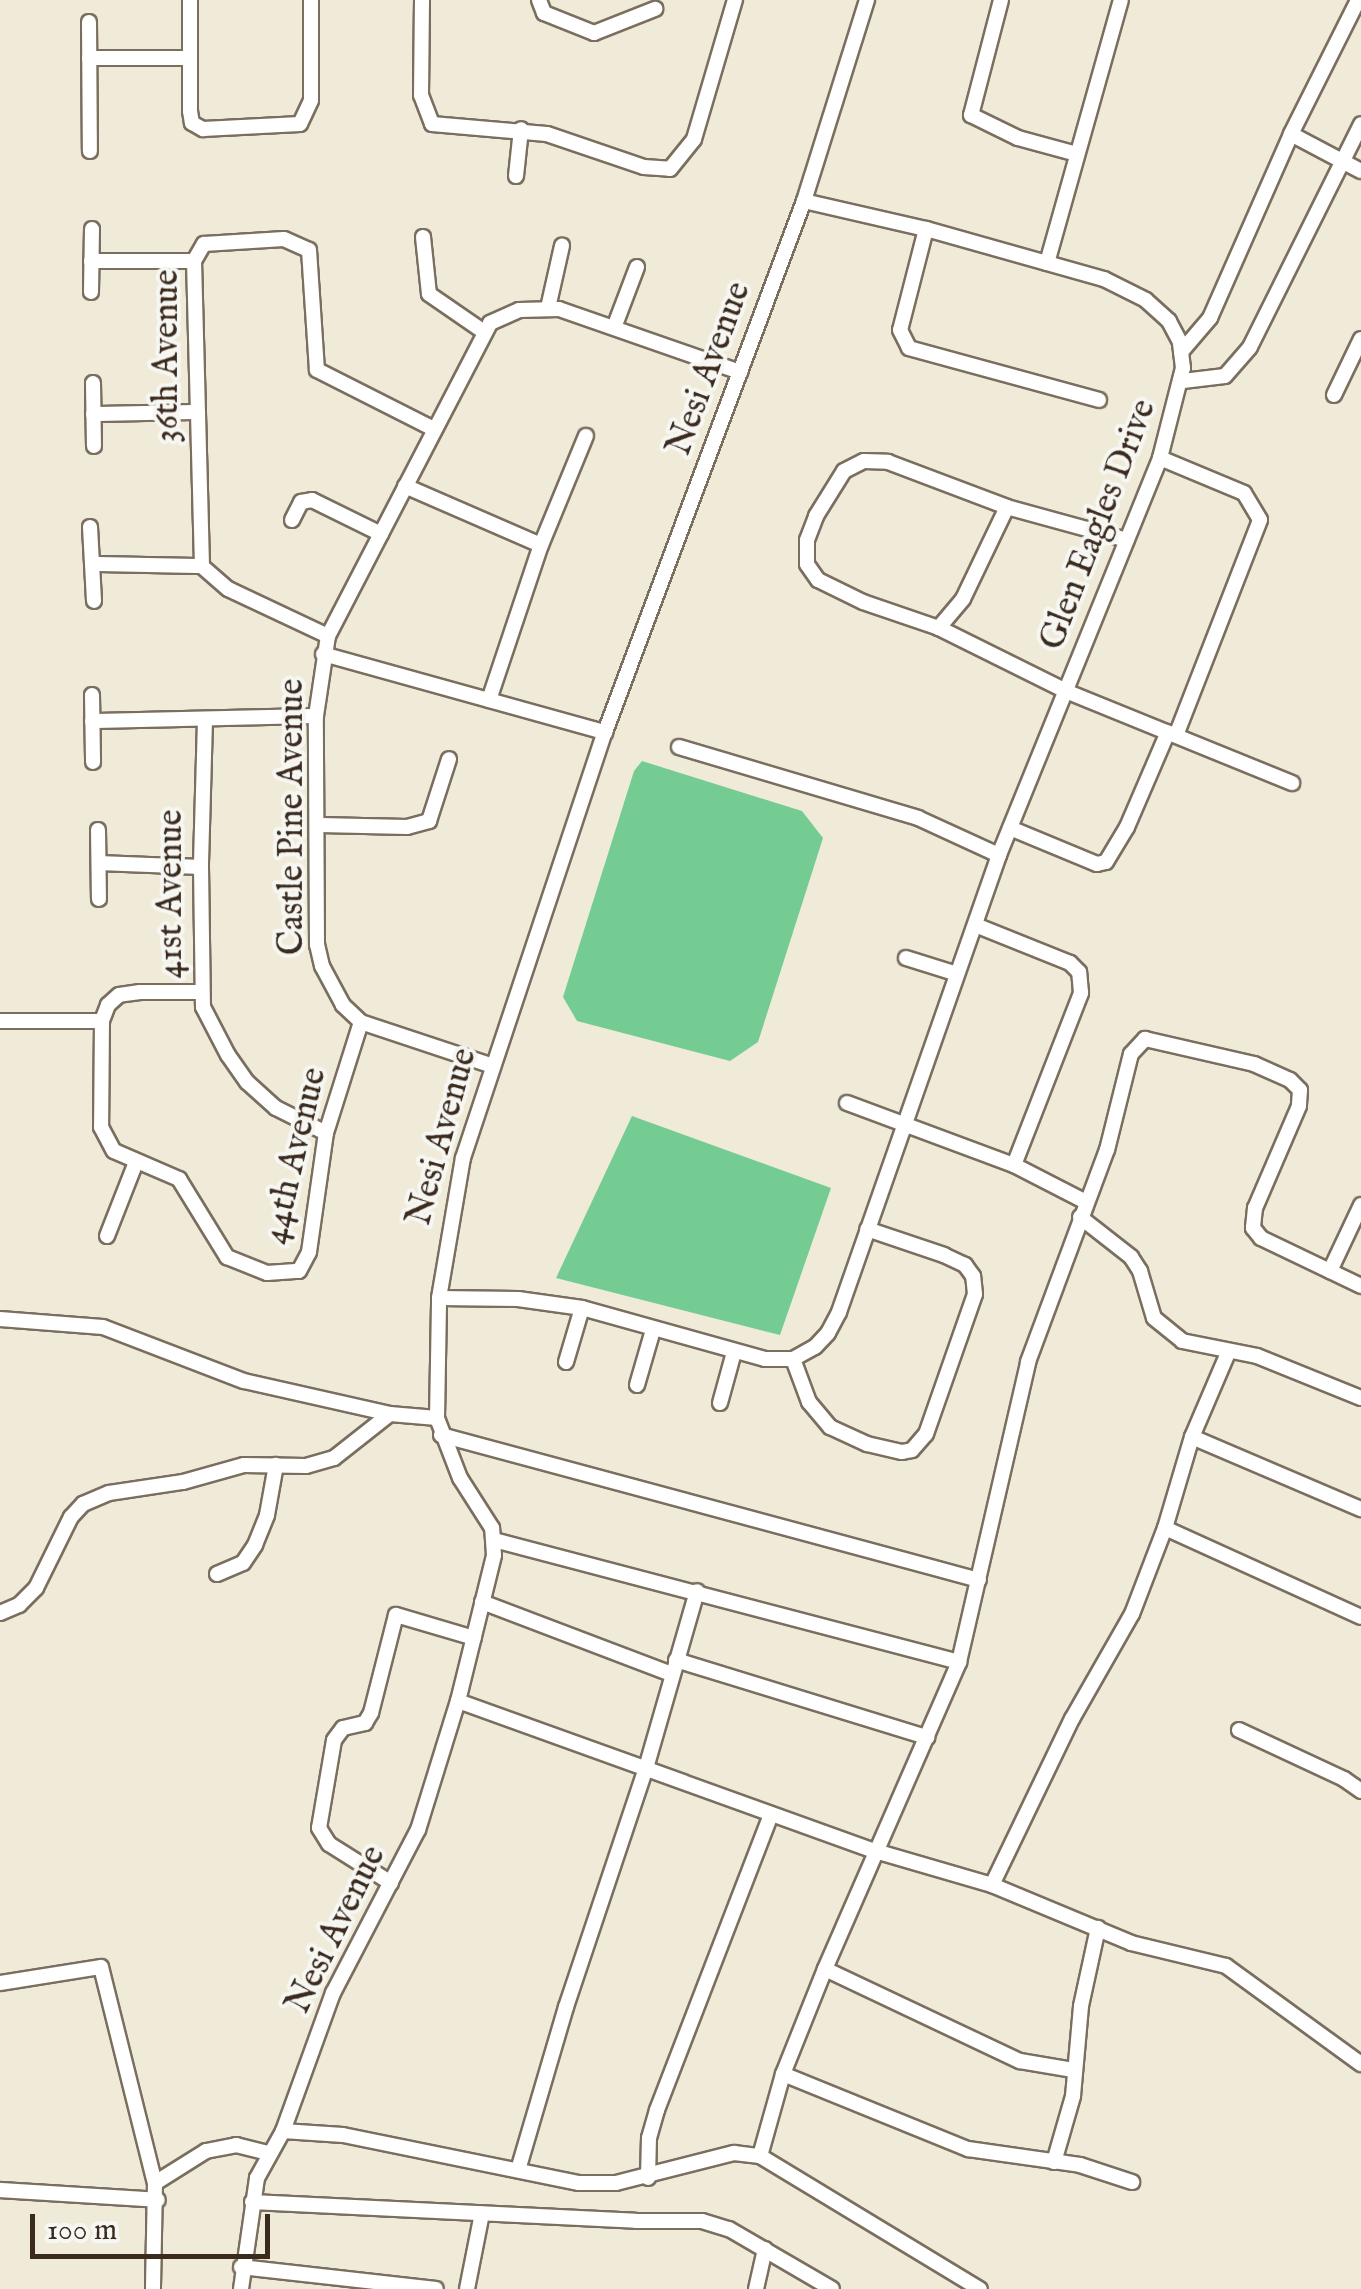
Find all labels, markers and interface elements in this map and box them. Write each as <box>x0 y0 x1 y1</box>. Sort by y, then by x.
street label: 36th Avenue <box>147 269 189 443</box>
street label: Nesi Avenue <box>659 276 761 462</box>
street label: Glen Eagles Drive <box>1032 394 1166 656</box>
street label: Castle Pine Avenue <box>272 679 314 955</box>
street label: 41st Avenue <box>151 809 193 979</box>
street label: Nesi Avenue <box>399 1044 487 1230</box>
street label: 44th Avenue <box>255 1064 337 1248</box>
street label: Nesi Avenue <box>278 1839 396 2021</box>
scale bar <box>35 2194 275 2256</box>
text: 100 m <box>47 2212 117 2250</box>

